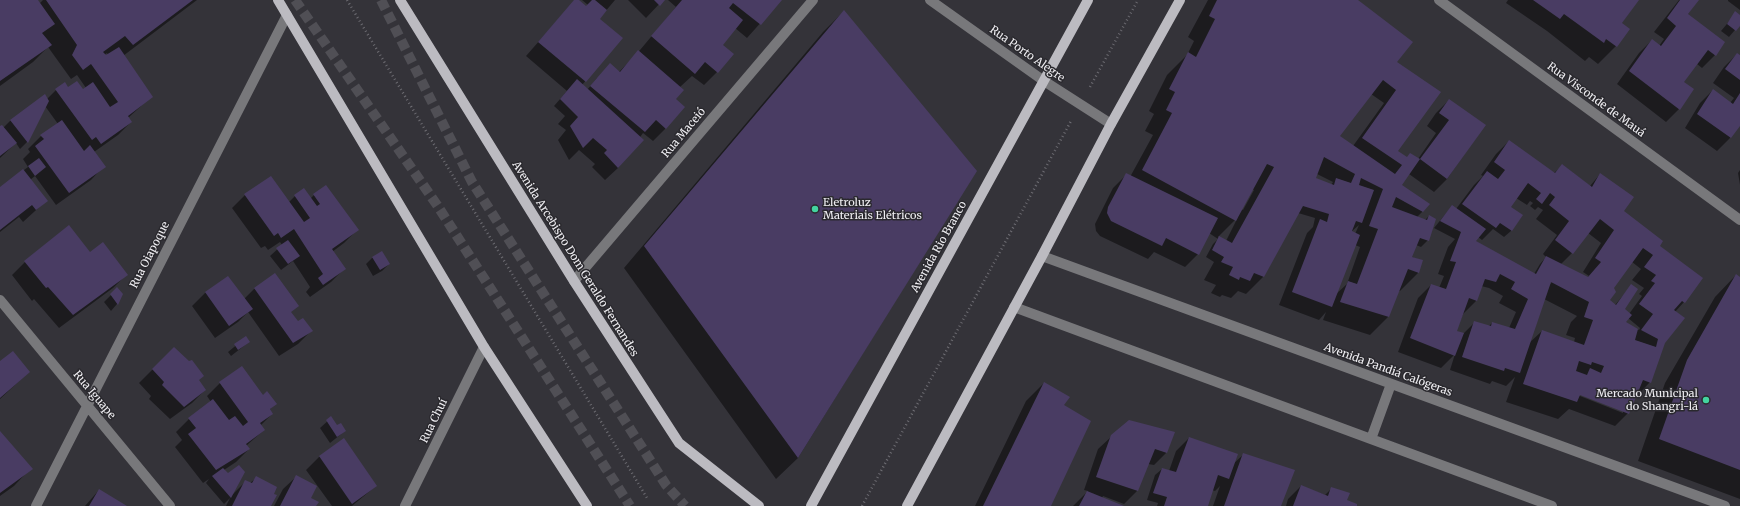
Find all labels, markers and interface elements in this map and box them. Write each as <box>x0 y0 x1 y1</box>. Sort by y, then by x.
street label: Rua Porto Alegre <box>987 23 1067 85</box>
street label: Rua Visconde de Mauá <box>1544 60 1648 140</box>
street label: Rua Maceió <box>659 105 709 161</box>
street label: Avenida Arcebispo Dom Geraldo Fernandes <box>509 159 641 359</box>
place label: Eletroluz Materiais Elétricos <box>823 196 922 222</box>
street label: Avenida Rio Branco <box>908 199 970 295</box>
marker: Eletroluz Materiais Elétricos <box>810 204 820 214</box>
street label: Rua Oiapoque <box>128 219 172 291</box>
street label: Avenida Pandiá Calógeras <box>1322 341 1454 399</box>
street label: Rua Iguape <box>70 368 118 422</box>
place label: Mercado Municipal do Shangri-lá <box>1596 387 1698 413</box>
marker: Mercado Municipal do Shangri-lá <box>1701 395 1711 405</box>
street label: Rua Chuí <box>418 397 450 445</box>

